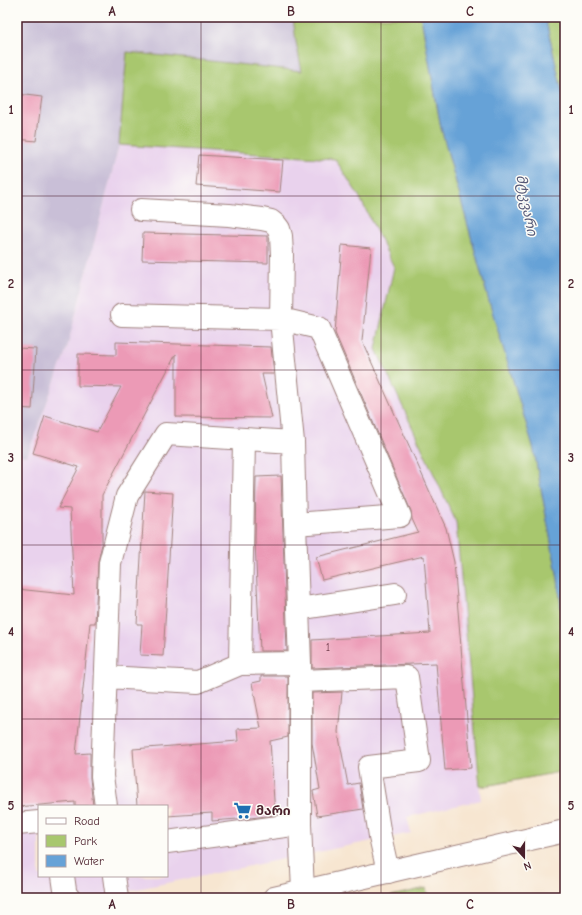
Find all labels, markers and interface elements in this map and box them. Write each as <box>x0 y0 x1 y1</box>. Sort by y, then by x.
text: A <box>108 4 116 19</box>
text: B <box>287 4 295 19</box>
text: C <box>466 4 474 19</box>
text: 1 <box>8 102 14 117</box>
text: 1 <box>568 102 574 117</box>
water label: მტკვარი <box>512 173 541 238</box>
text: 2 <box>8 276 14 291</box>
text: 2 <box>568 276 574 291</box>
text: 3 <box>8 450 14 465</box>
text: 3 <box>568 450 574 465</box>
text: 4 <box>8 624 14 639</box>
text: 4 <box>568 624 574 639</box>
house number: 1 <box>326 641 330 654</box>
text: 5 <box>8 798 15 813</box>
text: 5 <box>568 798 575 813</box>
supermarket icon: მარი <box>233 800 253 820</box>
place label: მარი <box>256 803 291 818</box>
legend <box>38 805 168 877</box>
text: Road <box>74 814 100 828</box>
text: Park <box>74 834 97 848</box>
north arrow <box>504 837 544 877</box>
text: Water <box>74 854 104 868</box>
text: N <box>522 859 533 873</box>
text: A <box>108 897 116 912</box>
text: B <box>287 897 295 912</box>
text: C <box>466 897 474 912</box>

